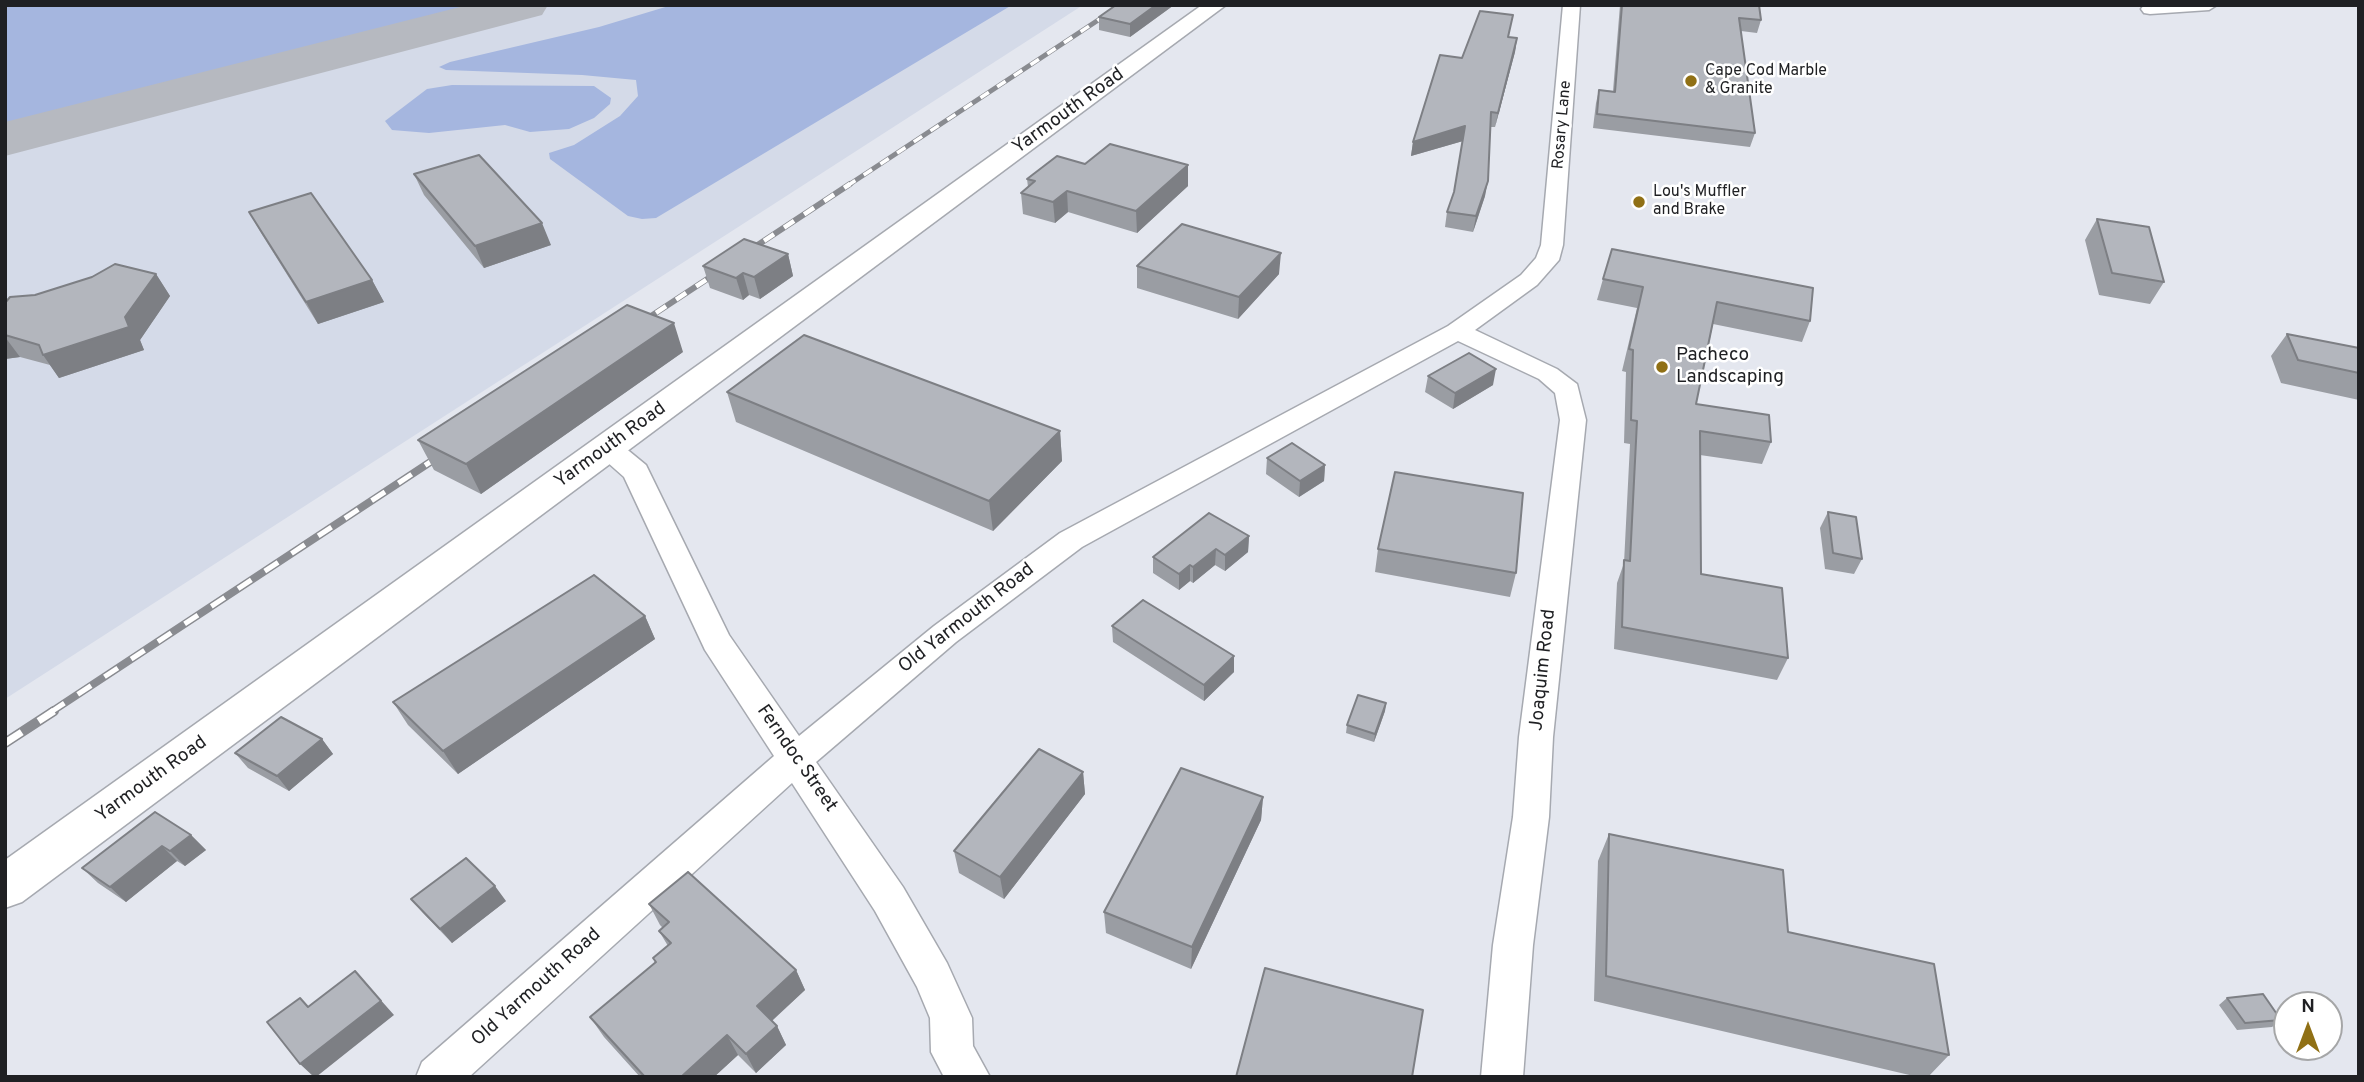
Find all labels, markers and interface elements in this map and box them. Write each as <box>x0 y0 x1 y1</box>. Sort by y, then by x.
place label: Cape Cod Marble & Granite <box>1705 62 1827 100</box>
street label: Yarmouth Road <box>1009 64 1129 160</box>
marker: Cape Cod Marble & Granite <box>1683 73 1699 89</box>
street label: Rosary Lane <box>1550 80 1576 170</box>
place label: Lou's Muffler and Brake <box>1653 183 1746 221</box>
marker: Lou's Muffler and Brake <box>1631 194 1647 210</box>
place label: Pacheco Landscaping <box>1676 345 1784 389</box>
marker: Pacheco Landscaping <box>1654 359 1670 375</box>
street label: Yarmouth Road <box>551 398 671 494</box>
street label: Old Yarmouth Road <box>895 559 1039 679</box>
street label: Joaquim Road <box>1526 608 1562 732</box>
street label: Ferndoc Street <box>751 701 841 817</box>
street label: Yarmouth Road <box>92 732 212 828</box>
street label: Old Yarmouth Road <box>468 924 606 1052</box>
north arrow <box>2273 991 2343 1061</box>
text: N <box>2301 995 2315 1019</box>

